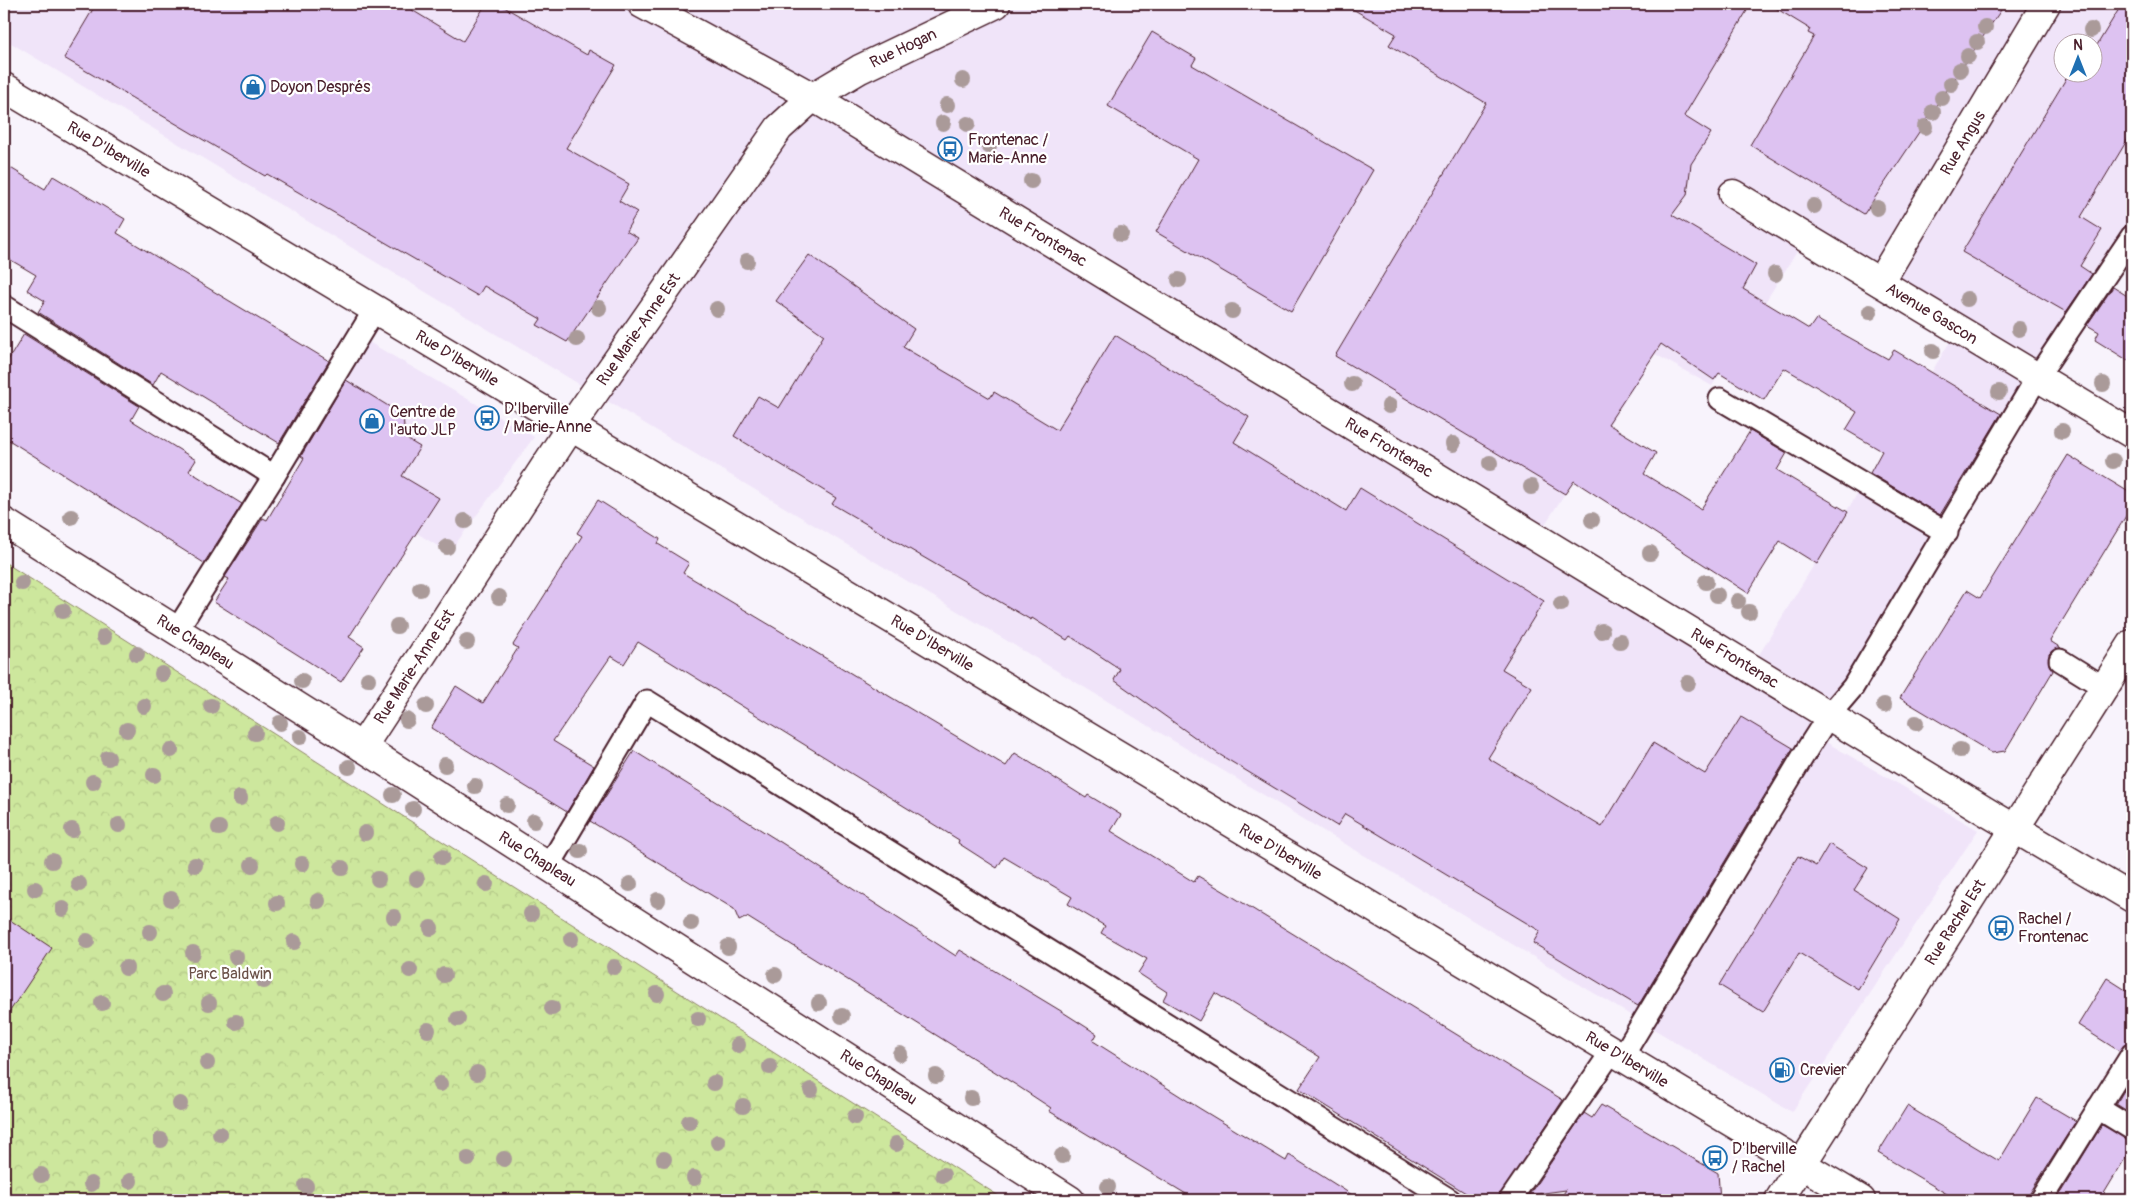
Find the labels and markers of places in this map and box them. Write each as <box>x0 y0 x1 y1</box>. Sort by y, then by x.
shop icon: Doyon Després <box>240 74 266 100</box>
place label: Doyon Després <box>270 77 370 97</box>
place label: Frontenac / Marie-Anne <box>968 130 1048 168</box>
bus stop icon: Frontenac / Marie-Anne <box>937 136 963 162</box>
place label: D'Iberville / Marie-Anne <box>504 399 592 437</box>
place label: Centre de l'auto JLP <box>390 402 456 440</box>
bus stop icon: D'Iberville / Marie-Anne <box>474 405 500 431</box>
shop icon: Centre de l'auto JLP <box>359 408 385 434</box>
place label: Rachel / Frontenac <box>2018 909 2089 947</box>
bus stop icon: Rachel / Frontenac <box>1988 915 2014 941</box>
fuel station icon: Crevier <box>1769 1057 1795 1083</box>
place label: Crevier <box>1800 1060 1847 1080</box>
place label: D'Iberville / Rachel <box>1732 1139 1797 1177</box>
bus stop icon: D'Iberville / Rachel <box>1702 1145 1728 1171</box>

